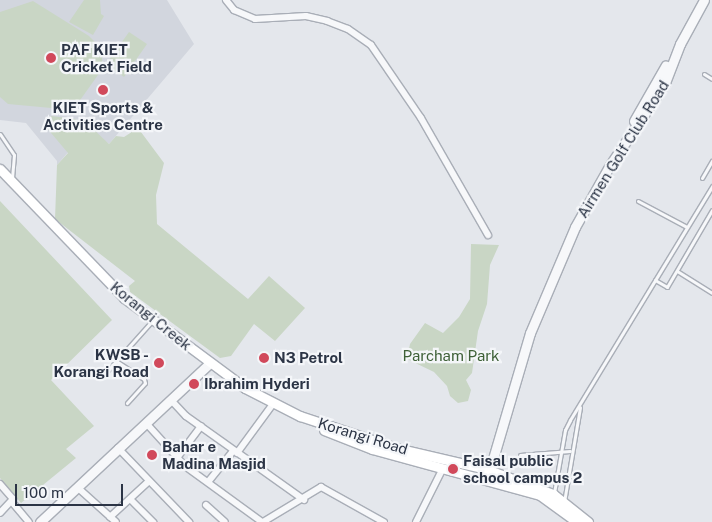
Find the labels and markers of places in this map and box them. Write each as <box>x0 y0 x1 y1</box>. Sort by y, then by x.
place label: PAF KIET Cricket Field <box>61 40 152 75</box>
marker: PAF KIET Cricket Field <box>45 52 57 64</box>
marker: KIET Sports & Activities Centre <box>97 84 109 96</box>
place label: KIET Sports & Activities Centre <box>43 98 163 133</box>
place label: KWSB - Korangi Road <box>53 345 149 380</box>
place label: N3 Petrol <box>274 349 343 367</box>
marker: N3 Petrol <box>258 352 270 364</box>
marker: KWSB - Korangi Road <box>153 357 165 369</box>
place label: Ibrahim Hyderi <box>204 375 310 393</box>
marker: Ibrahim Hyderi <box>188 378 200 390</box>
place label: Bahar e Madina Masjid <box>162 437 266 472</box>
marker: Bahar e Madina Masjid <box>146 449 158 461</box>
place label: Faisal public school campus 2 <box>463 451 582 486</box>
marker: Faisal public school campus 2 <box>447 463 459 475</box>

